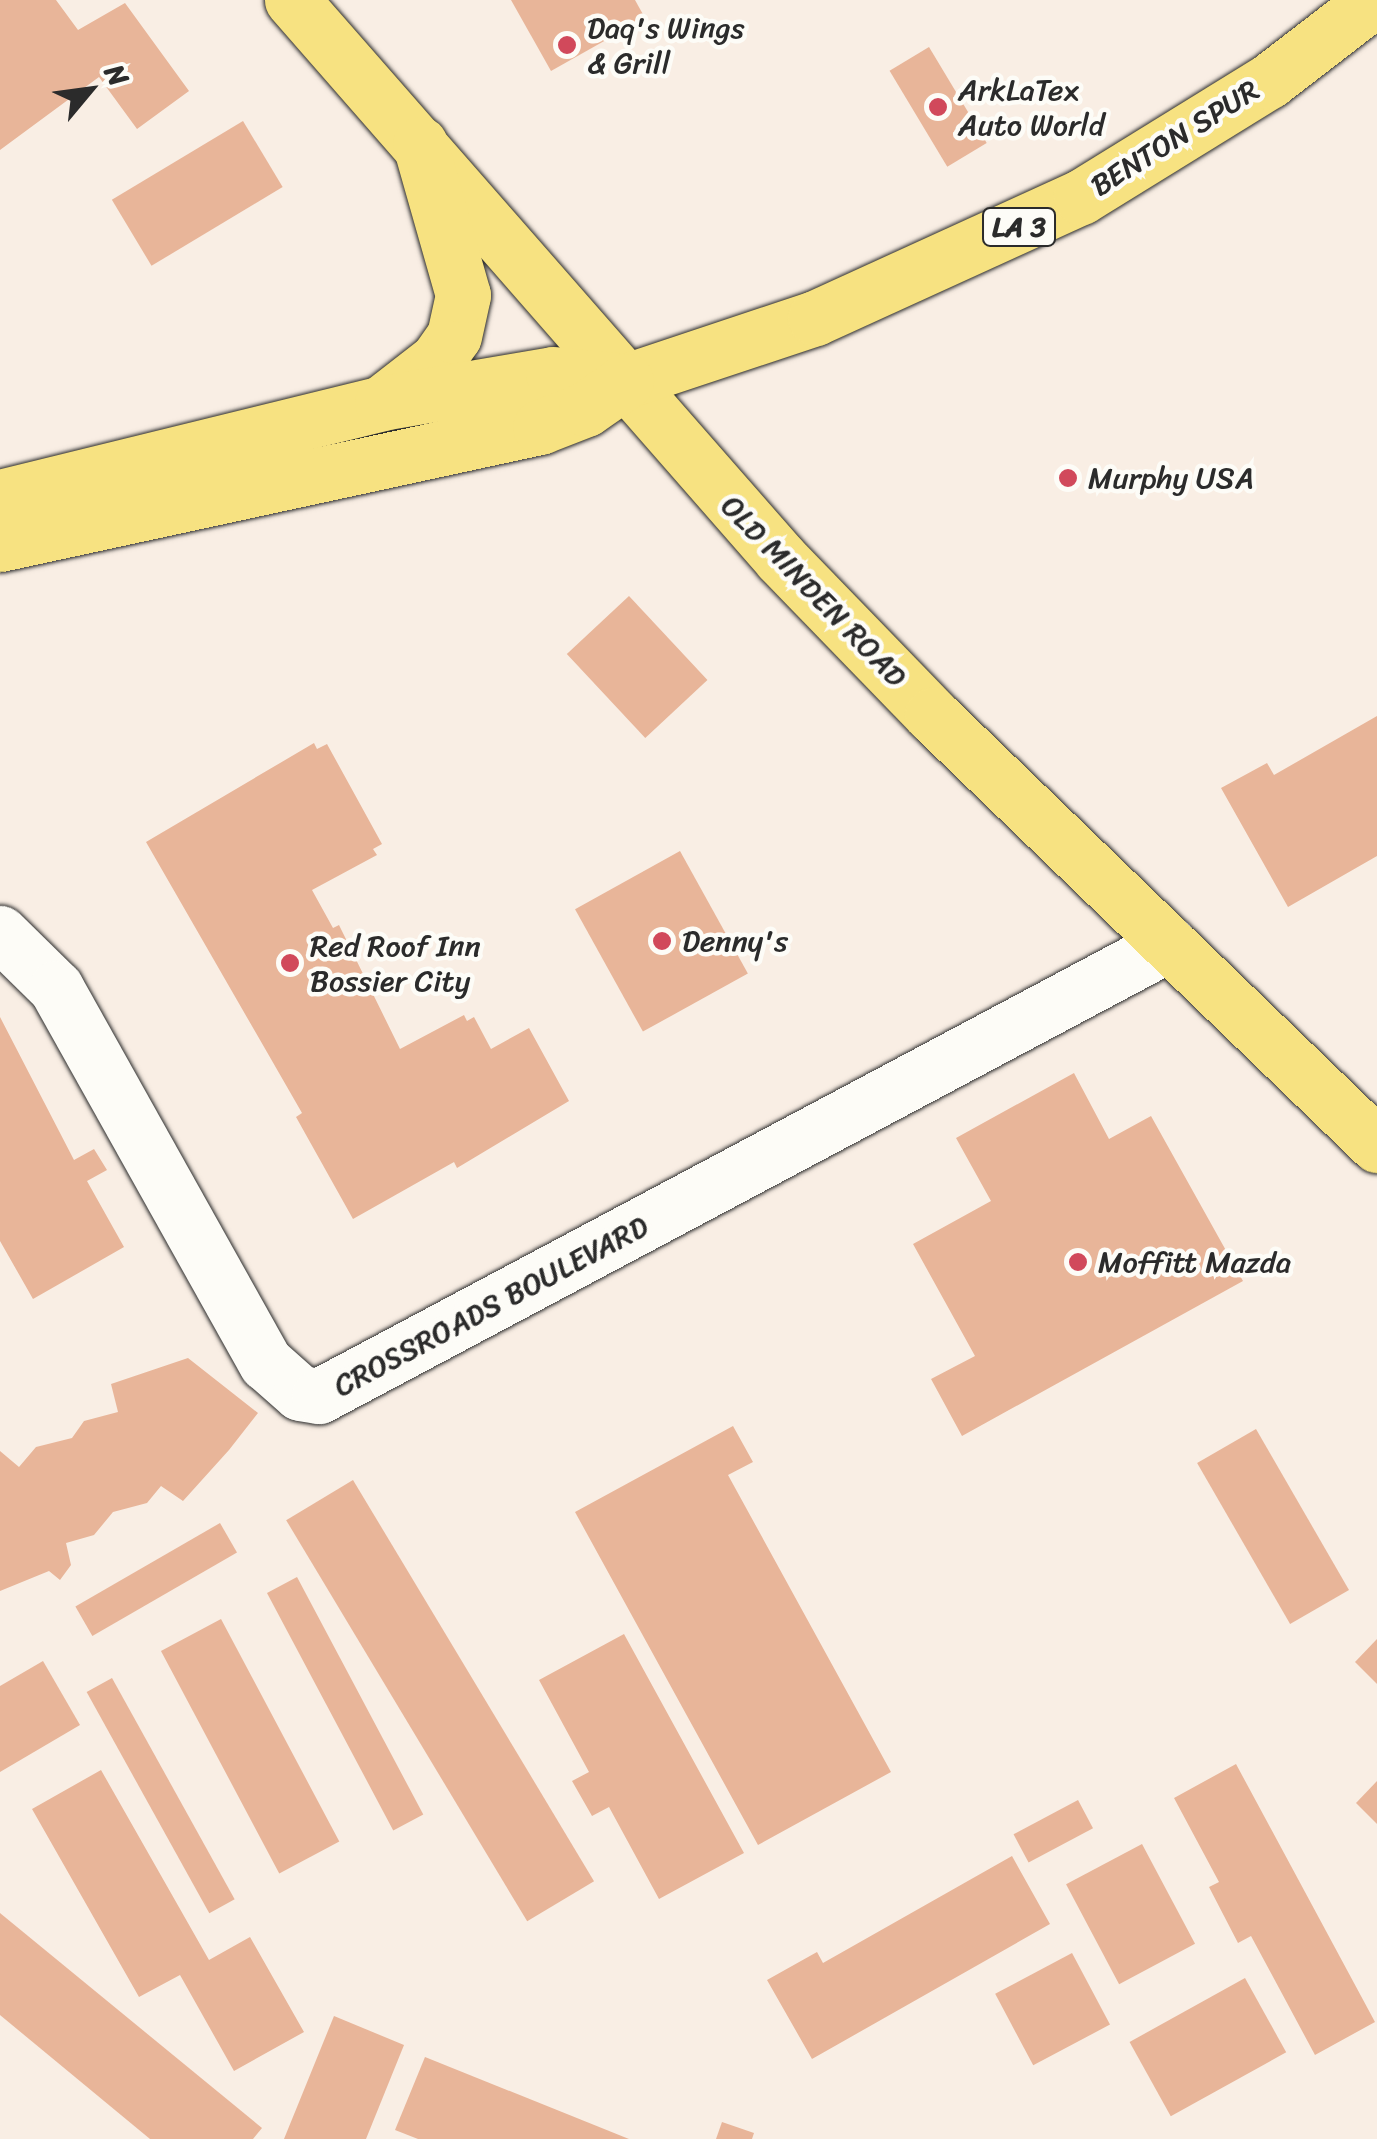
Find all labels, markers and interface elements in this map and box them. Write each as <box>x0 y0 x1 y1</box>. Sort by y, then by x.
place label: Daq's Wings & Grill <box>587 10 742 80</box>
marker: Daq's Wings & Grill <box>556 34 578 56</box>
north arrow <box>40 40 140 140</box>
text: N <box>91 55 143 96</box>
place label: ArkLaTex Auto World <box>958 72 1105 142</box>
street label: BENTON SPUR <box>1084 72 1266 204</box>
marker: ArkLaTex Auto World <box>927 96 949 118</box>
road number: LA 3 <box>982 204 1056 250</box>
place label: Murphy USA <box>1088 460 1254 496</box>
marker: Murphy USA <box>1057 467 1079 489</box>
street label: OLD MINDEN ROAD <box>713 487 915 695</box>
place label: Denny's <box>682 923 788 959</box>
place label: Red Roof Inn Bossier City <box>310 928 481 998</box>
marker: Denny's <box>651 930 673 952</box>
marker: Red Roof Inn Bossier City <box>279 952 301 974</box>
street label: CROSSROADS BOULEVARD <box>326 1207 656 1405</box>
place label: Moffitt Mazda <box>1098 1244 1290 1280</box>
marker: Moffitt Mazda <box>1067 1251 1089 1273</box>

